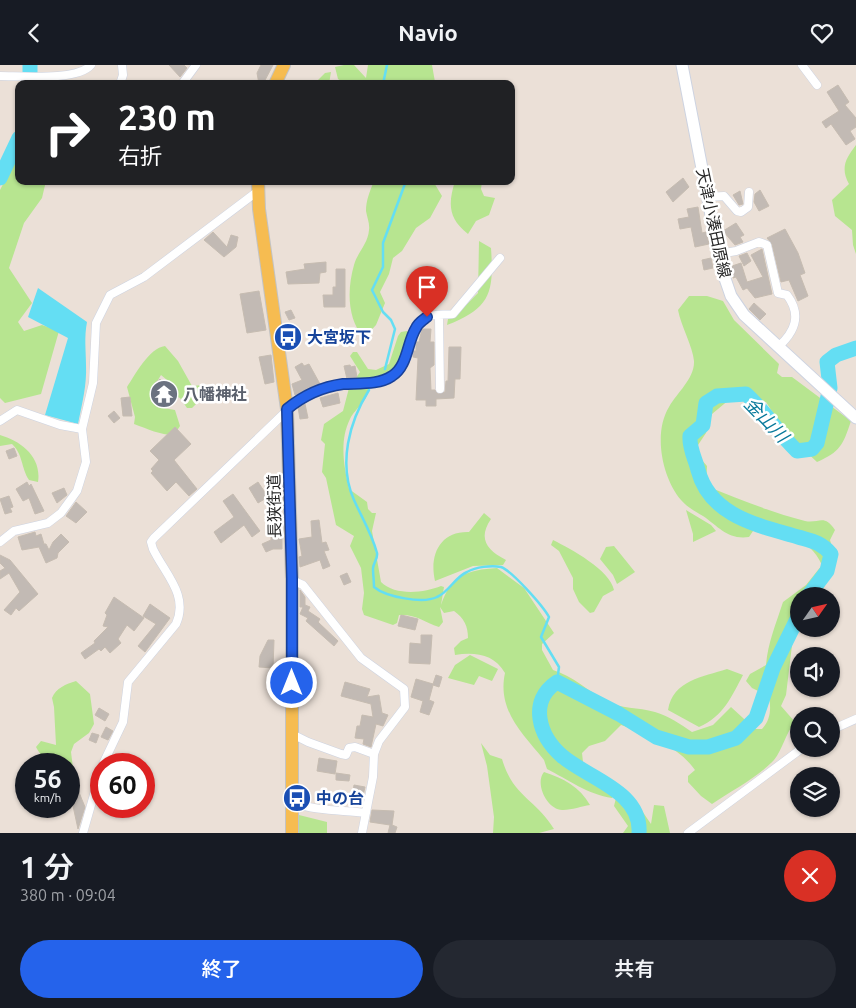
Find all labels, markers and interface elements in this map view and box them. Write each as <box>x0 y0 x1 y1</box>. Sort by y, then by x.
icon: back <box>20 19 48 47</box>
icon: heart <box>808 19 836 47</box>
text: Navio <box>398 20 458 45</box>
text: 230 m <box>118 97 216 137</box>
icon: right <box>35 100 100 165</box>
text: 右折 <box>118 143 162 168</box>
street label: 天津小湊田原線 <box>694 166 734 280</box>
pin <box>406 266 448 317</box>
icon: arrive <box>413 273 441 301</box>
bus stop icon: 大宮坂下 <box>273 322 303 352</box>
place label: 大宮坂下 <box>307 328 371 346</box>
temple icon: 八幡神社 <box>149 379 179 409</box>
place label: 八幡神社 <box>183 385 247 403</box>
water label: 金山川 <box>741 393 794 447</box>
street label: 長狭街道 <box>264 474 284 538</box>
north arrow <box>790 587 840 637</box>
map controls <box>790 587 840 817</box>
button: sound <box>790 647 840 697</box>
position arrow <box>265 656 317 708</box>
button: search <box>790 707 840 757</box>
speed limit sign: 60 <box>90 753 155 818</box>
text: 56 <box>33 765 62 793</box>
button: layers <box>790 767 840 817</box>
bus stop icon: 中の台 <box>282 783 312 813</box>
place label: 中の台 <box>316 789 364 807</box>
text: km/h <box>34 791 61 804</box>
text: 1 分 <box>20 850 74 884</box>
button: close <box>784 850 836 902</box>
text: 380 m · 09:04 <box>20 886 116 904</box>
button: 終了 <box>20 940 423 998</box>
button: 共有 <box>433 940 836 998</box>

